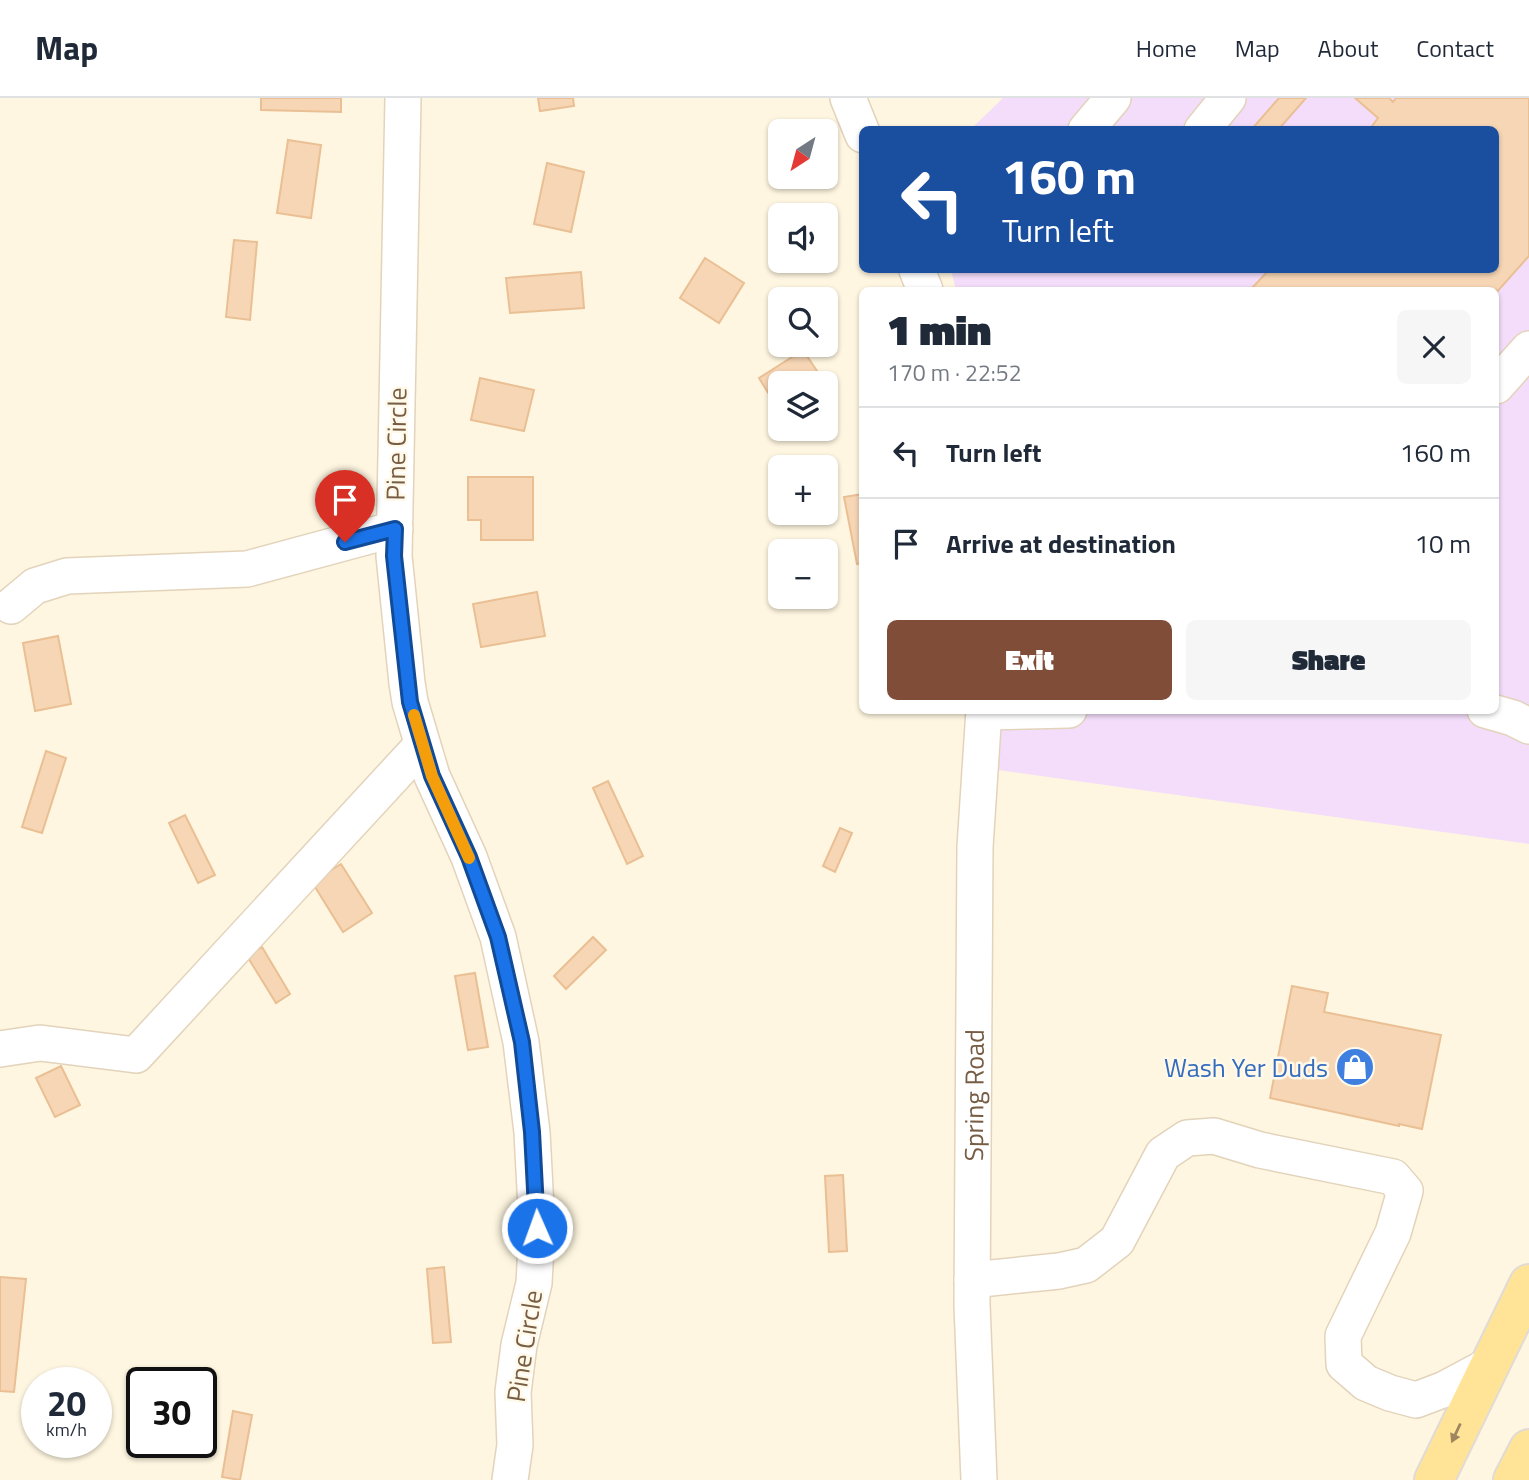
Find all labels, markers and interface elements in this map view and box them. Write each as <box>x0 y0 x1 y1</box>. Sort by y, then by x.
text: Map <box>35 23 98 73</box>
text: Home <box>1136 30 1197 66</box>
text: Map <box>1235 30 1280 66</box>
text: About <box>1318 30 1378 66</box>
text: Contact <box>1416 30 1494 66</box>
north arrow <box>768 119 838 189</box>
map controls <box>768 119 838 609</box>
text: 160 m <box>1002 138 1136 213</box>
icon: left <box>887 154 978 245</box>
button: sound <box>768 203 838 273</box>
text: Turn left <box>1002 206 1114 254</box>
button: search <box>768 287 838 357</box>
text: 1 min <box>887 297 991 361</box>
button: close <box>1397 310 1471 384</box>
text: 170 m · 22:52 <box>887 355 1022 390</box>
button: layers <box>768 371 838 441</box>
street label: Pine Circle <box>376 387 416 501</box>
text: Turn left <box>946 433 1041 472</box>
text: 160 m <box>1400 433 1471 472</box>
icon: left <box>887 434 925 472</box>
button: + <box>768 455 838 525</box>
pin <box>315 470 375 542</box>
icon: arrive <box>326 481 364 519</box>
text: Arrive at destination <box>946 524 1176 563</box>
text: 10 m <box>1414 524 1471 563</box>
icon: arrive <box>887 525 925 563</box>
button: − <box>768 539 838 609</box>
button: Exit <box>887 620 1172 700</box>
button: Share <box>1186 620 1471 700</box>
street label: Spring Road <box>953 1029 993 1161</box>
shop icon: Wash Yer Duds <box>1334 1046 1376 1088</box>
place label: Wash Yer Duds <box>1164 1048 1328 1087</box>
position arrow <box>500 1191 574 1265</box>
street label: Pine Circle <box>496 1287 552 1405</box>
speed limit sign: 30 <box>126 1367 217 1458</box>
text: 20 <box>47 1376 86 1430</box>
text: km/h <box>46 1416 87 1443</box>
one-way arrow <box>1450 1423 1462 1443</box>

